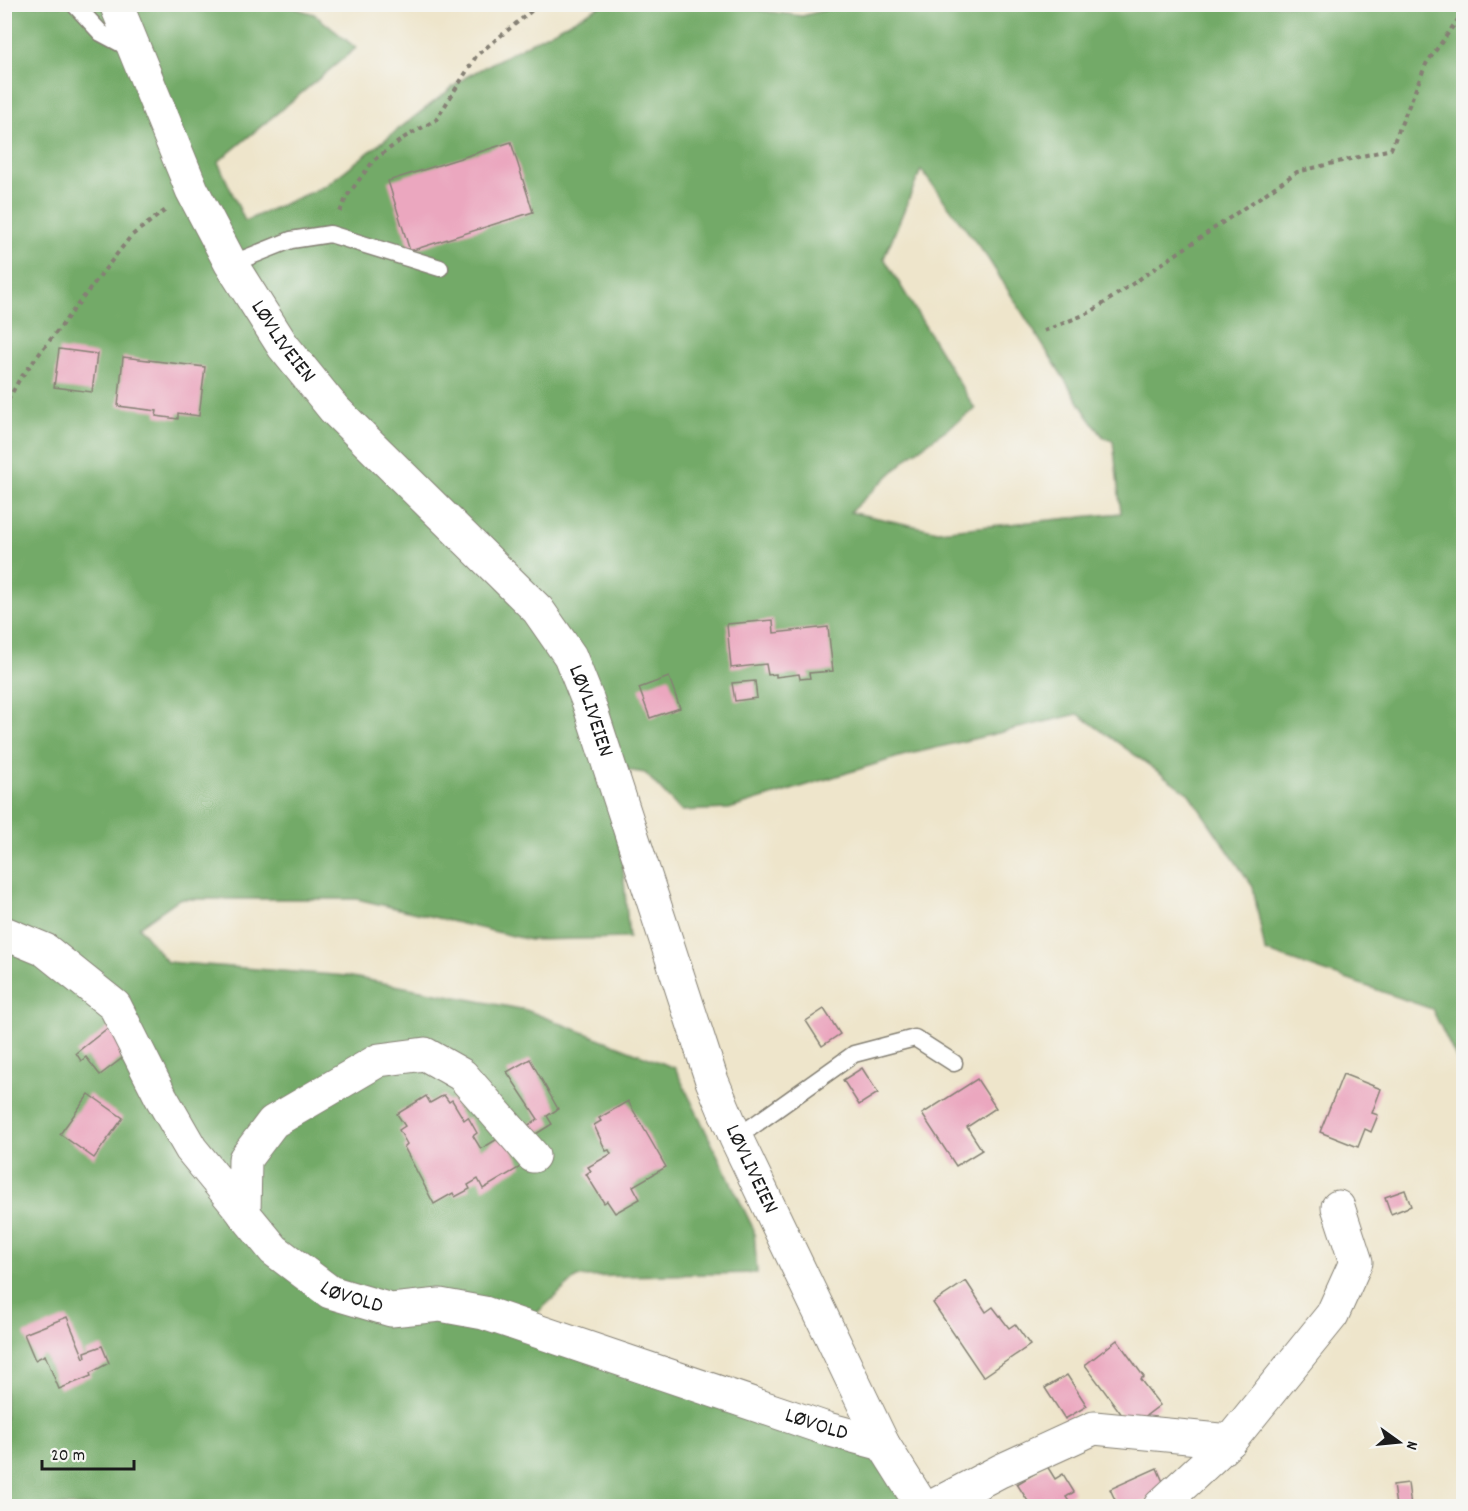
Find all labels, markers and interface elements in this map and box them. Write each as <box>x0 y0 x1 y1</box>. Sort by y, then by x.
street label: LØVLIVEIEN <box>242 294 323 390</box>
street label: LØVLIVEIEN <box>560 660 621 761</box>
street label: LØVLIVEIEN <box>717 1120 786 1219</box>
street label: LØVOLD <box>313 1274 387 1322</box>
street label: LØVOLD <box>781 1400 851 1449</box>
north arrow <box>1369 1412 1429 1472</box>
scale bar <box>42 1433 134 1471</box>
text: N <box>1399 1438 1423 1452</box>
text: 20 m <box>51 1444 85 1469</box>

